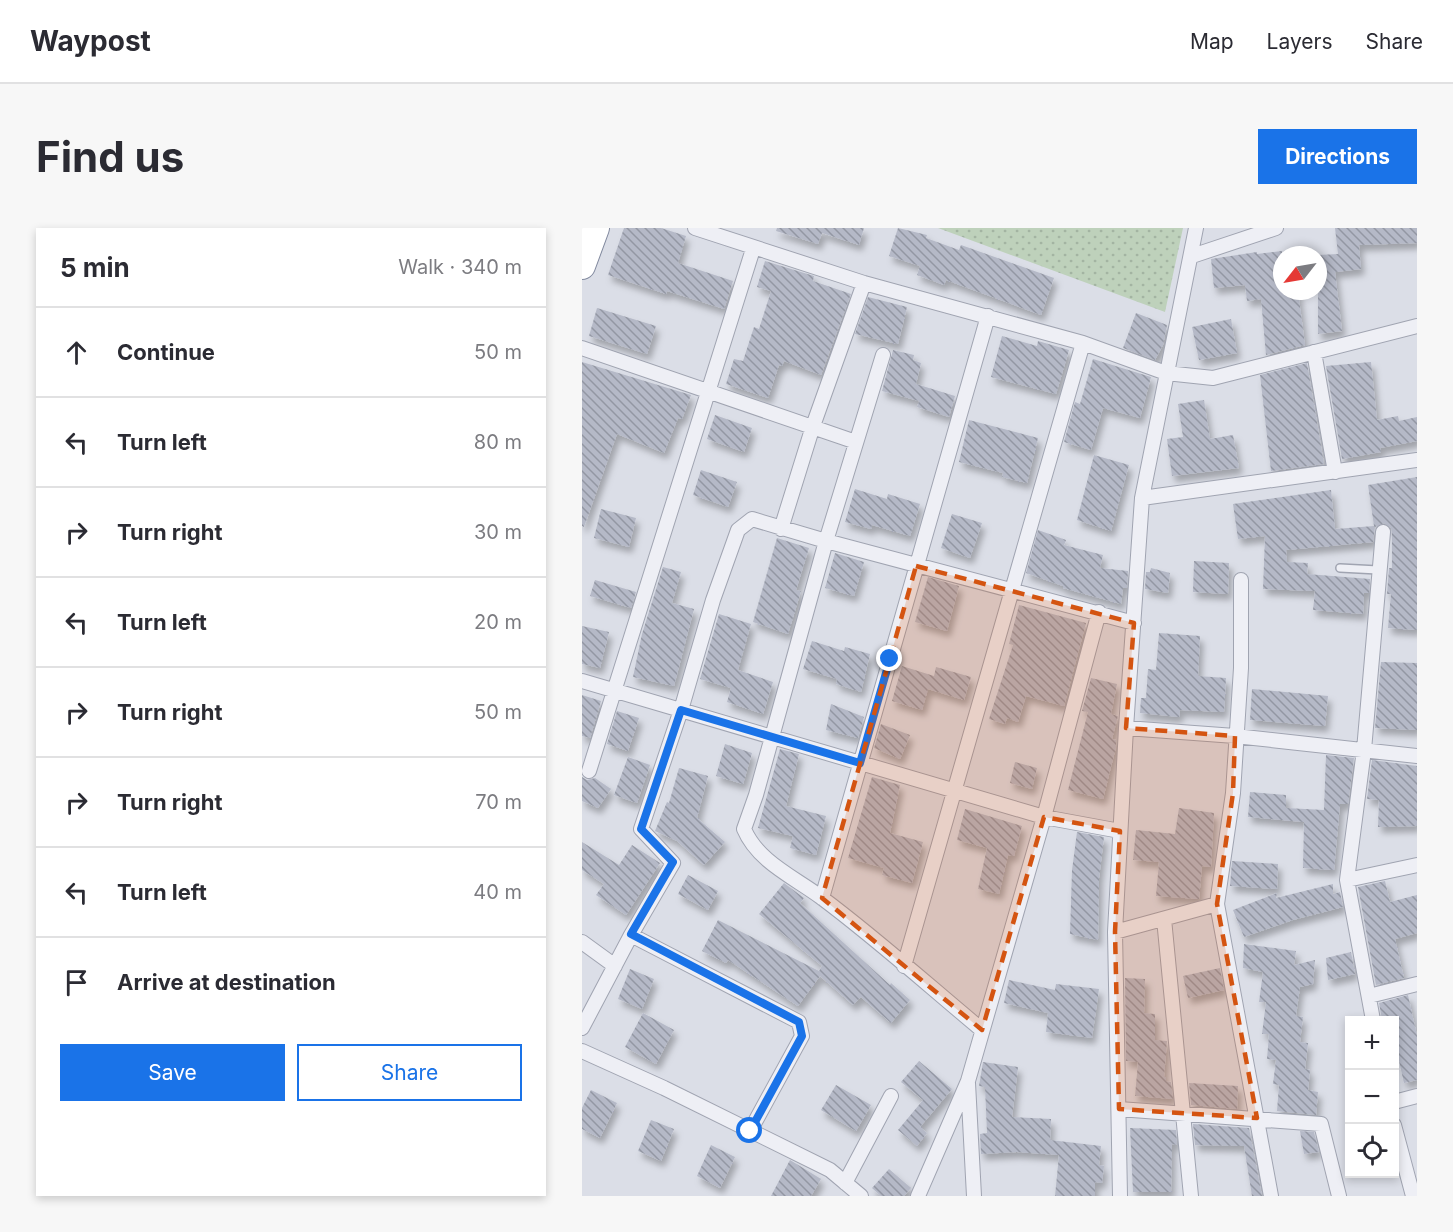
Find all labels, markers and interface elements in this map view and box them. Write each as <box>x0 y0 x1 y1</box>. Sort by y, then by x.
text: Waypost <box>30 24 151 58</box>
text: Map <box>1190 29 1234 54</box>
text: Layers <box>1267 29 1333 54</box>
text: Share <box>1366 29 1423 54</box>
button: Directions <box>1258 129 1417 184</box>
text: Find us <box>36 131 184 182</box>
north arrow <box>1273 246 1327 300</box>
text: 5 min <box>60 252 130 283</box>
text: Walk · 340 m <box>398 255 522 279</box>
icon: ahead <box>60 336 93 369</box>
text: Continue <box>117 339 215 365</box>
text: 50 m <box>474 340 522 364</box>
icon: left <box>60 426 93 459</box>
text: Turn left <box>117 429 207 455</box>
text: 80 m <box>474 430 522 454</box>
icon: right <box>60 516 93 549</box>
text: Turn right <box>117 519 223 545</box>
text: 30 m <box>474 520 522 544</box>
icon: left <box>60 606 93 639</box>
text: Turn left <box>117 609 207 635</box>
text: 20 m <box>474 610 522 634</box>
route end <box>876 645 902 671</box>
icon: right <box>60 696 93 729</box>
text: Turn right <box>117 699 223 725</box>
text: 50 m <box>474 700 522 724</box>
icon: right <box>60 786 93 819</box>
text: Turn right <box>117 789 223 815</box>
text: 70 m <box>475 790 522 814</box>
icon: left <box>60 876 93 909</box>
text: Turn left <box>117 879 207 905</box>
text: 40 m <box>473 880 522 904</box>
icon: arrive <box>60 966 93 999</box>
text: Arrive at destination <box>117 969 336 995</box>
map controls <box>1345 1016 1399 1178</box>
button: + <box>1345 1016 1399 1070</box>
button: Save <box>60 1044 285 1101</box>
button: Share <box>297 1044 522 1101</box>
button: − <box>1345 1070 1399 1124</box>
route start <box>736 1117 762 1143</box>
button: locate <box>1345 1124 1399 1178</box>

